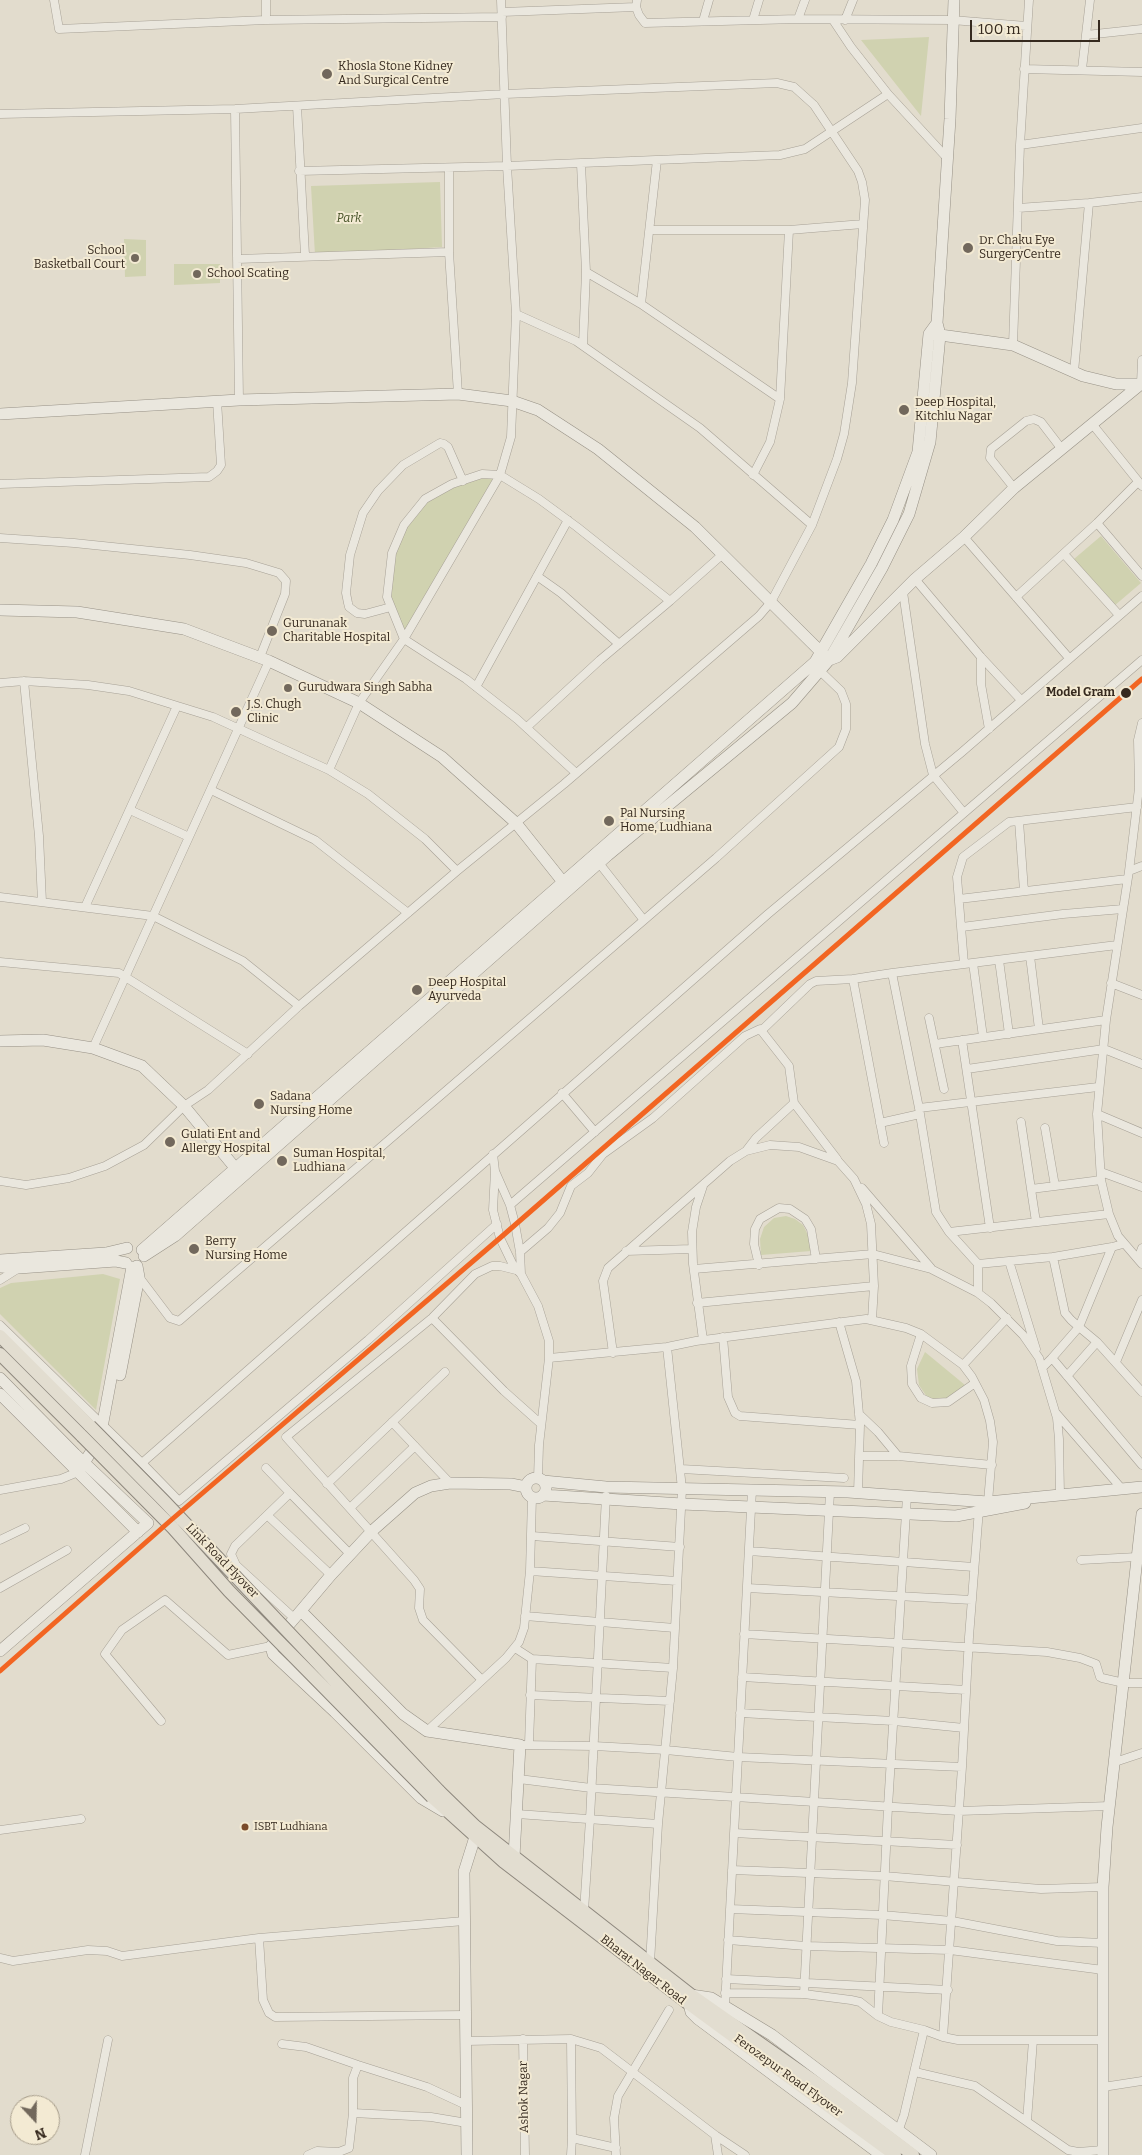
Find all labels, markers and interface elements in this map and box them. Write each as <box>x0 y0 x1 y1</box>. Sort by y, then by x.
scale bar <box>972 10 1102 42</box>
text: 100 m <box>978 20 1021 38</box>
place label: Khosla Stone Kidney And Surgical Centre <box>338 60 453 88</box>
marker: Khosla Stone Kidney And Surgical Centre <box>320 67 334 81</box>
park label: Park <box>336 212 362 226</box>
place label: Dr. Chaku Eye SurgeryCentre <box>979 234 1061 262</box>
marker: Dr. Chaku Eye SurgeryCentre <box>961 241 975 255</box>
place label: School Basketball Court <box>34 244 125 272</box>
marker: School Basketball Court <box>129 252 141 264</box>
place label: School Scating <box>207 267 289 281</box>
marker: School Scating <box>191 268 203 280</box>
place label: Deep Hospital, Kitchlu Nagar <box>915 396 996 424</box>
marker: Deep Hospital, Kitchlu Nagar <box>897 403 911 417</box>
place label: Gurunanak Charitable Hospital <box>283 617 390 645</box>
marker: Gurunanak Charitable Hospital <box>265 624 279 638</box>
place label: Gurudwara Singh Sabha <box>298 681 432 695</box>
marker: Gurudwara Singh Sabha <box>282 682 294 694</box>
place label: Model Gram <box>1046 686 1115 700</box>
marker: Model Gram <box>1119 686 1133 700</box>
place label: J.S. Chugh Clinic <box>247 698 302 726</box>
marker: J.S. Chugh Clinic <box>229 705 243 719</box>
place label: Pal Nursing Home, Ludhiana <box>620 807 712 835</box>
marker: Pal Nursing Home, Ludhiana <box>602 814 616 828</box>
place label: Deep Hospital Ayurveda <box>428 976 506 1004</box>
marker: Deep Hospital Ayurveda <box>410 983 424 997</box>
place label: Sadana Nursing Home <box>270 1090 352 1118</box>
marker: Sadana Nursing Home <box>252 1097 266 1111</box>
place label: Gulati Ent and Allergy Hospital <box>181 1128 270 1156</box>
marker: Gulati Ent and Allergy Hospital <box>163 1135 177 1149</box>
place label: Suman Hospital, Ludhiana <box>293 1147 385 1175</box>
marker: Suman Hospital, Ludhiana <box>275 1154 289 1168</box>
place label: Berry Nursing Home <box>205 1235 287 1263</box>
marker: Berry Nursing Home <box>187 1242 201 1256</box>
street label: Link Road Flyover <box>183 1521 261 1601</box>
place label: ISBT Ludhiana <box>254 1820 328 1834</box>
marker: ISBT Ludhiana <box>240 1822 250 1832</box>
street label: Bharat Nagar Road <box>597 1932 689 2008</box>
street label: Ferozepur Road Flyover <box>731 2032 845 2120</box>
street label: Ashok Nagar <box>516 2061 532 2133</box>
north arrow <box>10 2095 60 2145</box>
text: N <box>32 2124 48 2143</box>

